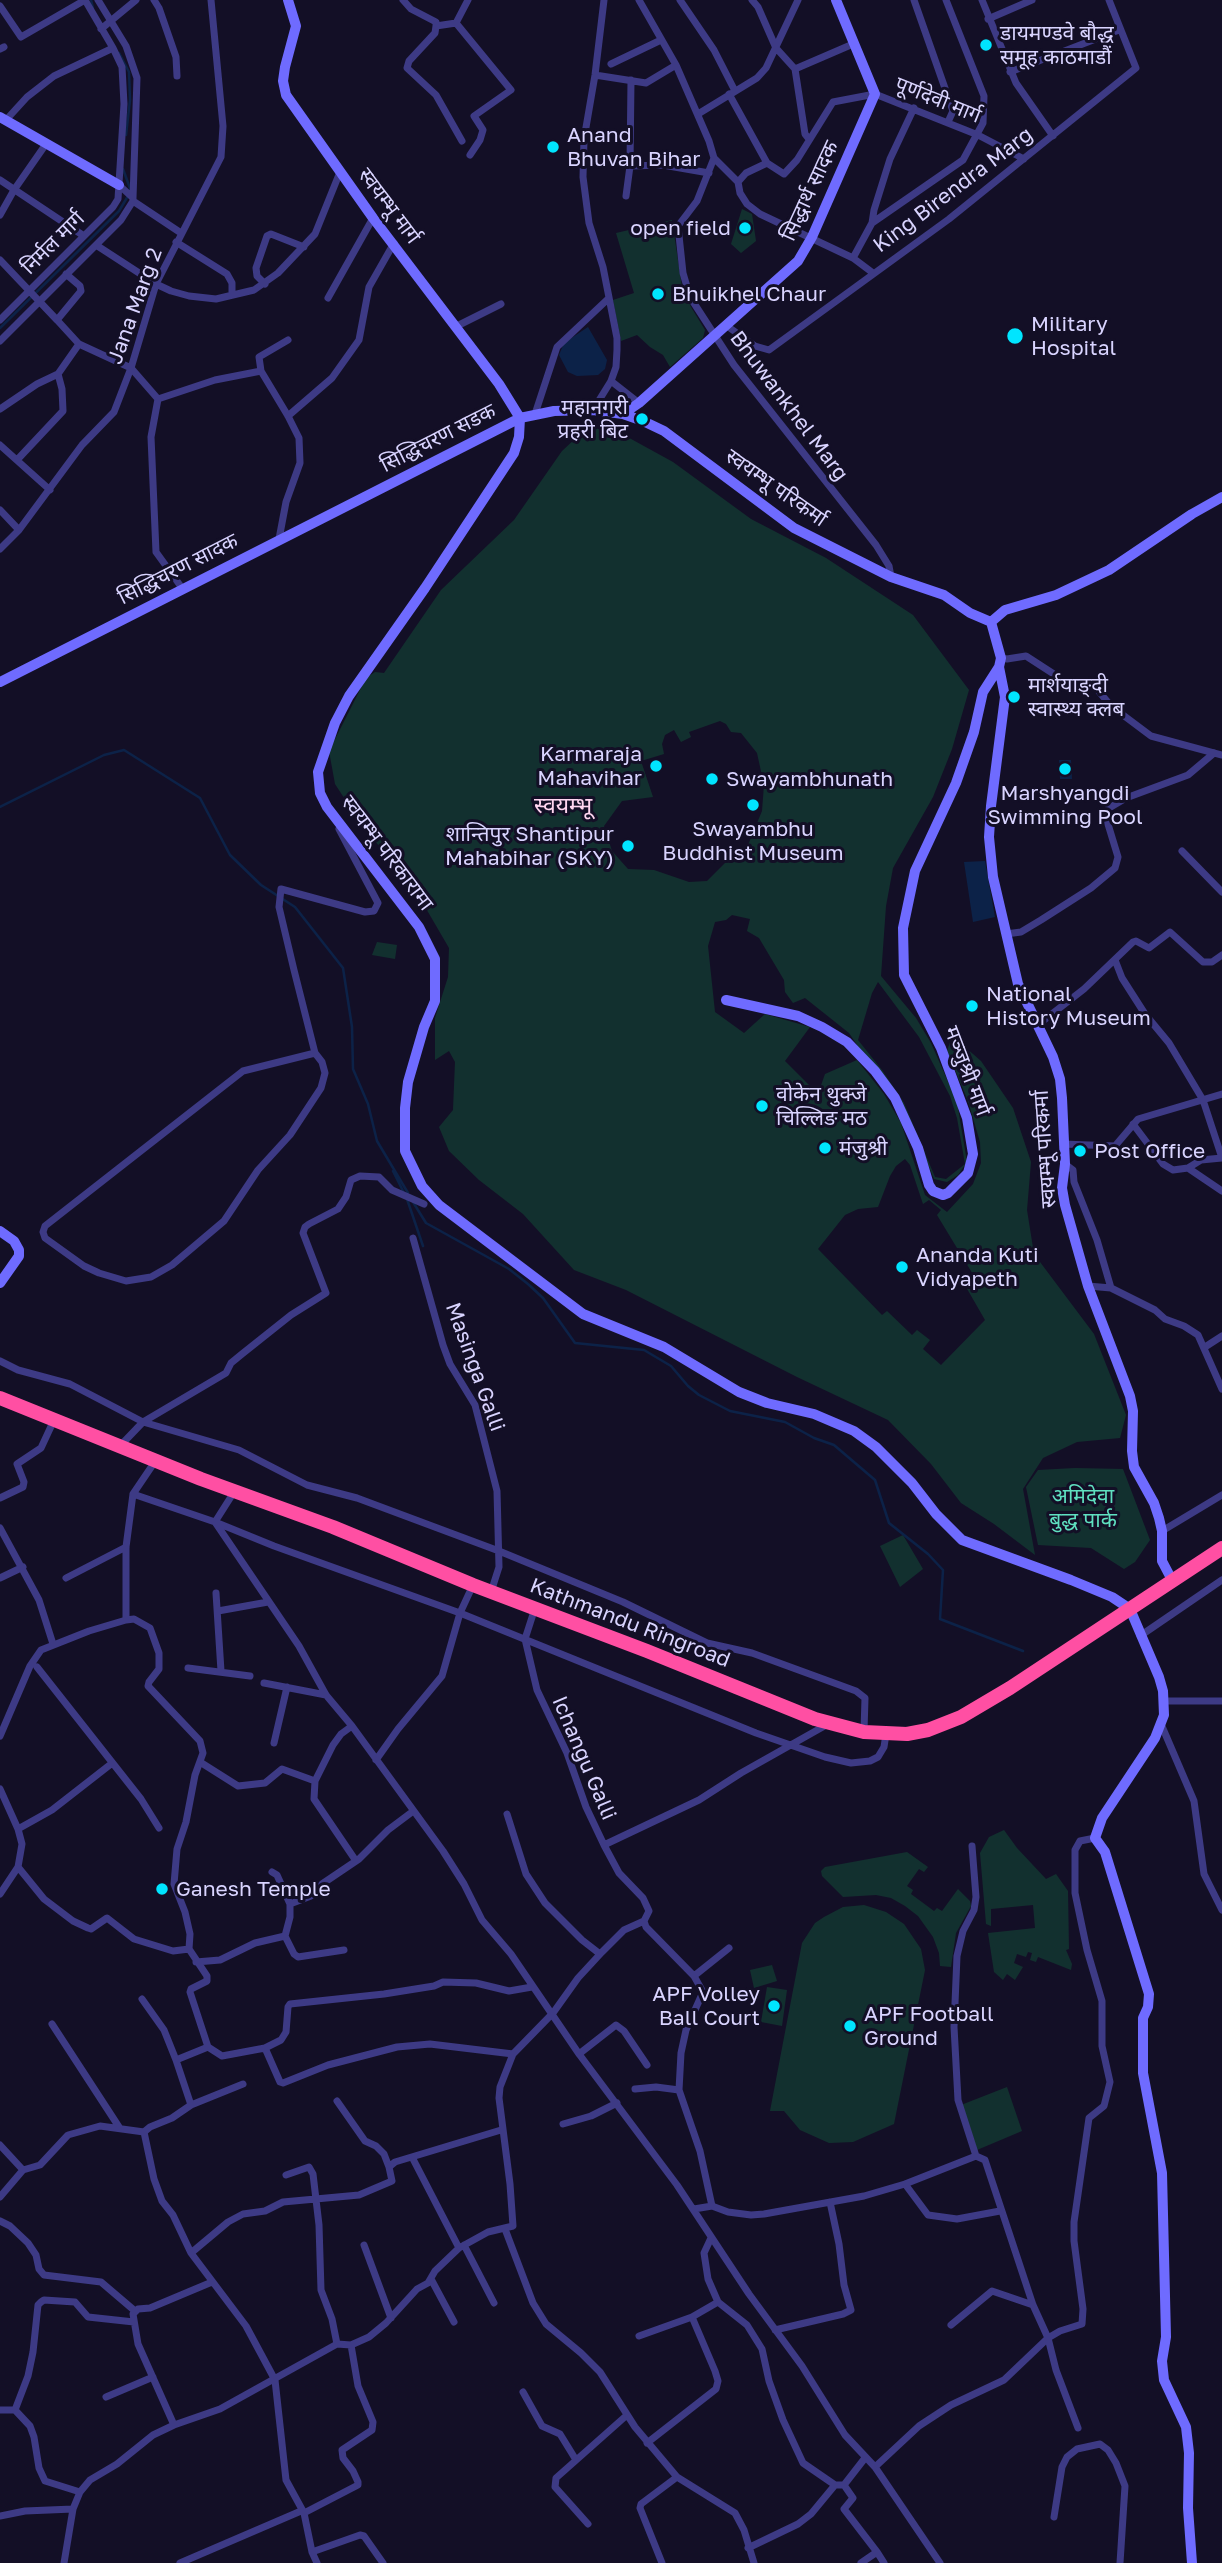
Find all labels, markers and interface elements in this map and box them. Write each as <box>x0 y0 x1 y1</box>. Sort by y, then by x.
place label: डायमण्डवे बौद्ध समूह काठमाडौं <box>1000 20 1114 70</box>
marker: डायमण्डवे बौद्ध समूह काठमाडौं <box>978 37 994 53</box>
street label: पूर्णदेवी मार्ग <box>891 71 985 129</box>
place label: Anand Bhuvan Bihar <box>567 122 701 172</box>
street label: King Birendra Marg <box>868 122 1038 258</box>
street label: सिद्धार्थ सादक <box>776 137 844 245</box>
marker: Anand Bhuvan Bihar <box>545 139 561 155</box>
street label: स्वयम्भू मार्ग <box>352 163 426 249</box>
street label: निर्मल मार्ग <box>16 206 90 280</box>
place label: open field <box>630 215 731 241</box>
marker: open field <box>737 220 753 236</box>
street label: Jana Marg 2 <box>102 244 168 368</box>
place label: Bhuikhel Chaur <box>672 281 826 307</box>
marker: Bhuikhel Chaur <box>650 286 666 302</box>
place label: Military Hospital <box>1031 311 1116 361</box>
street label: Bhuwankhel Marg <box>725 326 853 486</box>
marker: Military Hospital <box>1005 326 1025 346</box>
place label: महानगरी प्रहरी बिट <box>558 394 628 444</box>
street label: सिद्धिचरण सडक <box>376 398 500 478</box>
marker: महानगरी प्रहरी बिट <box>634 411 650 427</box>
street label: स्वयम्भू परिकर्मा <box>720 444 832 532</box>
street label: सिद्धिचरण सादक <box>114 528 242 610</box>
place label: मार्शयाङ्दी स्वास्थ्य क्लब <box>1028 672 1124 722</box>
marker: मार्शयाङ्दी स्वास्थ्य क्लब <box>1006 689 1022 705</box>
place label: Karmaraja Mahavihar <box>537 741 642 791</box>
marker: Karmaraja Mahavihar <box>648 758 664 774</box>
marker: Marshyangdi Swimming Pool <box>1057 761 1073 777</box>
place label: Swayambhunath <box>726 766 893 792</box>
marker: Swayambhunath <box>704 771 720 787</box>
place label: Marshyangdi Swimming Pool <box>987 780 1143 830</box>
street label: स्वयम्भू परिकारामा <box>335 790 439 916</box>
district label: स्वयम्भू <box>534 792 592 820</box>
marker: Swayambhu Buddhist Museum <box>745 797 761 813</box>
place label: Swayambhu Buddhist Museum <box>662 816 844 866</box>
place label: शान्तिपुर Shantipur Mahabihar (SKY) <box>445 821 614 871</box>
marker: शान्तिपुर Shantipur Mahabihar (SKY) <box>620 838 636 854</box>
place label: National History Museum <box>986 981 1151 1031</box>
marker: National History Museum <box>964 998 980 1014</box>
street label: मञ्जुश्री मार्ग <box>938 1023 996 1119</box>
place label: वोकेन थुक्जे चिल्लिङ मठ <box>776 1081 867 1131</box>
street label: स्वयम्भू परिकर्मा <box>1028 1089 1062 1209</box>
marker: वोकेन थुक्जे चिल्लिङ मठ <box>754 1098 770 1114</box>
place label: मंजुश्री <box>839 1135 887 1161</box>
place label: Post Office <box>1094 1138 1205 1164</box>
marker: मंजुश्री <box>817 1140 833 1156</box>
marker: Post Office <box>1072 1143 1088 1159</box>
place label: Ananda Kuti Vidyapeth <box>916 1242 1039 1292</box>
marker: Ananda Kuti Vidyapeth <box>894 1259 910 1275</box>
street label: Masinga Galli <box>440 1299 510 1435</box>
park label: अमिदेवा बुद्ध पार्क <box>1049 1483 1117 1533</box>
street label: Kathmandu Ringroad <box>526 1573 734 1673</box>
street label: Ichangu Galli <box>547 1692 621 1824</box>
place label: Ganesh Temple <box>176 1876 331 1902</box>
marker: Ganesh Temple <box>154 1881 170 1897</box>
place label: APF Volley Ball Court <box>652 1981 760 2031</box>
marker: APF Volley Ball Court <box>766 1998 782 2014</box>
place label: APF Football Ground <box>864 2001 994 2051</box>
marker: APF Football Ground <box>842 2018 858 2034</box>

